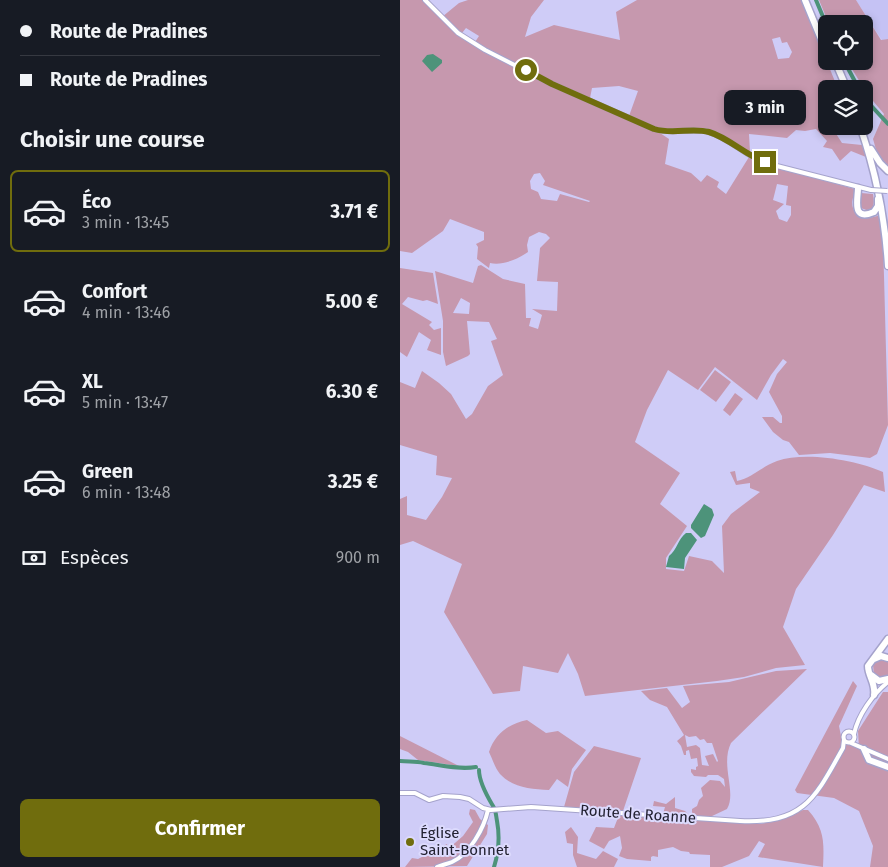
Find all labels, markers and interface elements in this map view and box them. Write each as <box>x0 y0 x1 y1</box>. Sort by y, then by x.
map controls <box>818 15 873 135</box>
button: locate <box>818 15 873 70</box>
text: Route de Pradines <box>50 20 208 43</box>
route start <box>515 59 537 81</box>
text: Route de Pradines <box>50 68 208 91</box>
button: layers <box>818 80 873 135</box>
callout: 3 min <box>724 90 806 124</box>
text: 3 min <box>745 98 785 117</box>
text: Choisir une course <box>20 126 205 153</box>
route end <box>754 151 776 173</box>
icon: car <box>22 189 67 234</box>
text: Éco <box>82 190 111 213</box>
text: 3.71 € <box>330 200 378 223</box>
text: 3 min · 13:45 <box>82 213 169 232</box>
icon: car <box>22 279 67 324</box>
text: Confort <box>82 280 147 303</box>
text: 5.00 € <box>326 290 378 313</box>
text: 4 min · 13:46 <box>82 303 170 322</box>
icon: car <box>22 369 67 414</box>
text: XL <box>82 370 103 393</box>
text: 6.30 € <box>326 380 378 403</box>
text: 5 min · 13:47 <box>82 393 168 412</box>
icon: car <box>22 459 67 504</box>
text: Green <box>82 460 133 483</box>
text: 3.25 € <box>328 470 378 493</box>
text: 6 min · 13:48 <box>82 483 171 502</box>
icon: cash <box>20 544 48 572</box>
text: Espèces <box>60 546 129 569</box>
text: 900 m <box>336 548 380 567</box>
button: Confirmer <box>20 799 380 857</box>
street label: Route de Roanne <box>579 801 697 827</box>
place label: Église Saint-Bonnet <box>420 824 510 859</box>
marker: Église Saint-Bonnet <box>404 836 416 848</box>

